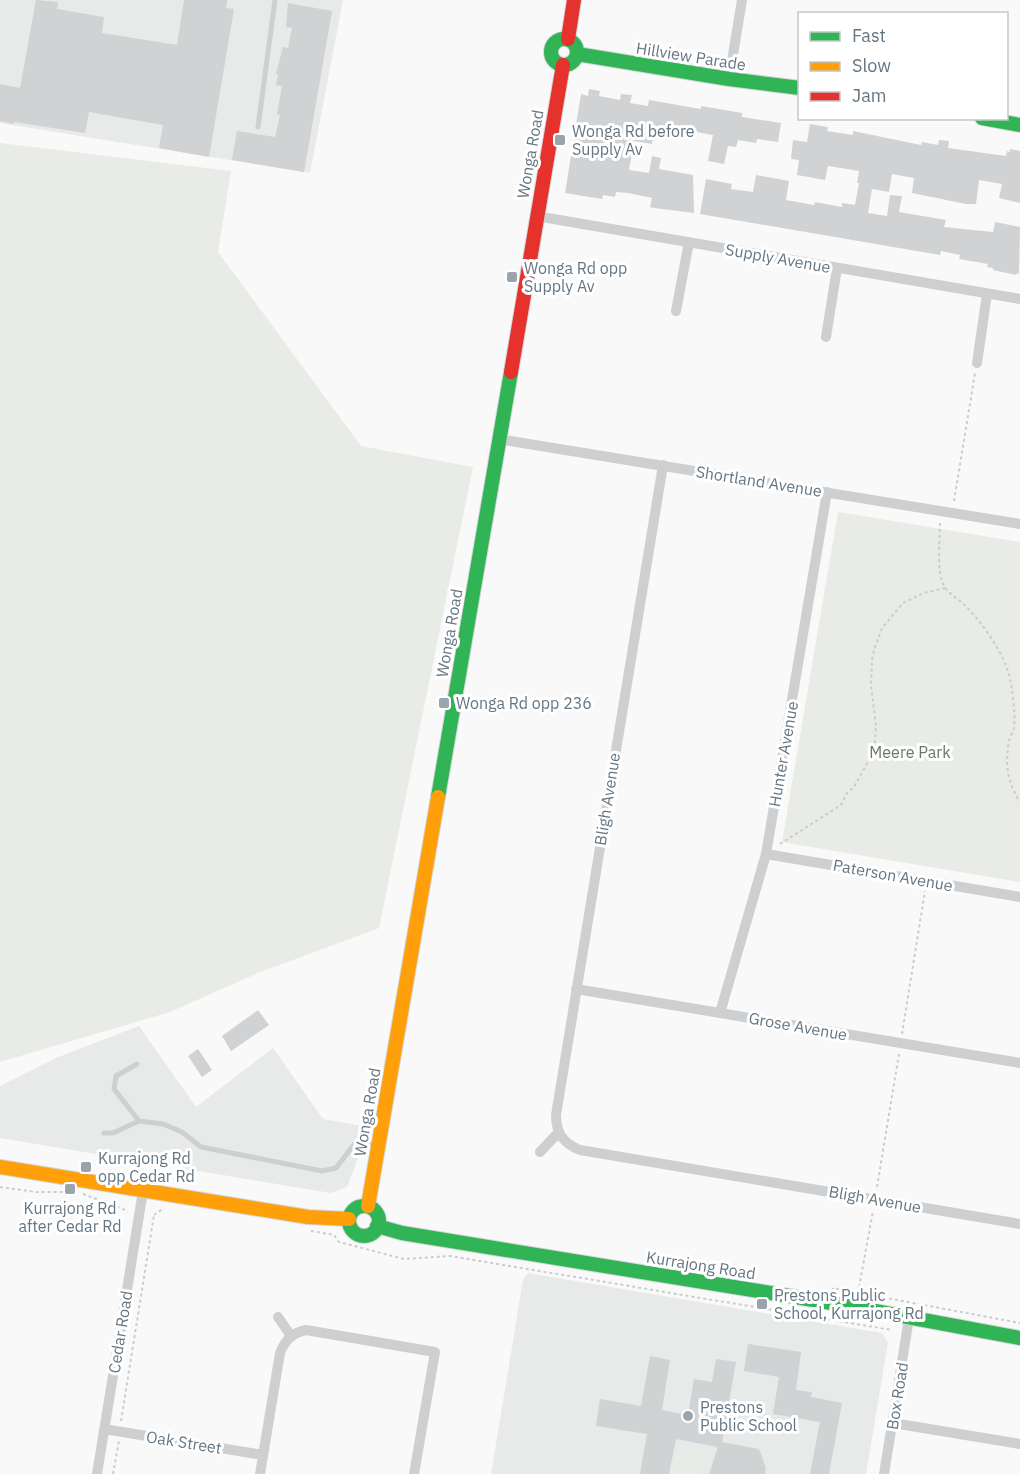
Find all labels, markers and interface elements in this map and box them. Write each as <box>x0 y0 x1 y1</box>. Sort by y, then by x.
legend <box>798 12 1008 120</box>
text: Fast <box>852 24 886 47</box>
street label: Hillview Parade <box>635 37 748 75</box>
text: Slow <box>852 54 891 77</box>
text: Jam <box>852 84 887 107</box>
street label: Wonga Road <box>512 108 548 200</box>
place label: Wonga Rd before Supply Av <box>572 121 695 159</box>
marker: Wonga Rd before Supply Av <box>553 133 567 147</box>
street label: Supply Avenue <box>724 239 832 277</box>
place label: Wonga Rd opp Supply Av <box>524 258 627 296</box>
marker: Wonga Rd opp Supply Av <box>505 270 519 284</box>
street label: Shortland Avenue <box>695 461 824 501</box>
street label: Wonga Road <box>431 587 467 679</box>
place label: Wonga Rd opp 236 <box>456 693 592 713</box>
marker: Wonga Rd opp 236 <box>437 696 451 710</box>
street label: Hunter Avenue <box>764 699 802 808</box>
park label: Meere Park <box>869 742 951 762</box>
street label: Bligh Avenue <box>590 751 624 847</box>
street label: Paterson Avenue <box>832 855 955 895</box>
street label: Grose Avenue <box>747 1007 849 1045</box>
street label: Wonga Road <box>349 1066 385 1158</box>
place label: Kurrajong Rd opp Cedar Rd <box>98 1148 195 1186</box>
marker: Kurrajong Rd opp Cedar Rd <box>79 1160 93 1174</box>
street label: Bligh Avenue <box>827 1181 923 1217</box>
marker: Kurrajong Rd after Cedar Rd <box>63 1182 77 1196</box>
place label: Kurrajong Rd after Cedar Rd <box>18 1198 122 1236</box>
street label: Kurrajong Road <box>645 1246 757 1284</box>
place label: Prestons Public School, Kurrajong Rd <box>774 1285 924 1323</box>
street label: Cedar Road <box>104 1289 136 1375</box>
marker: Prestons Public School, Kurrajong Rd <box>755 1297 769 1311</box>
street label: Box Road <box>882 1361 912 1431</box>
place label: Prestons Public School <box>700 1397 797 1435</box>
marker: Prestons Public School <box>681 1409 695 1423</box>
street label: Oak Street <box>145 1426 223 1458</box>

